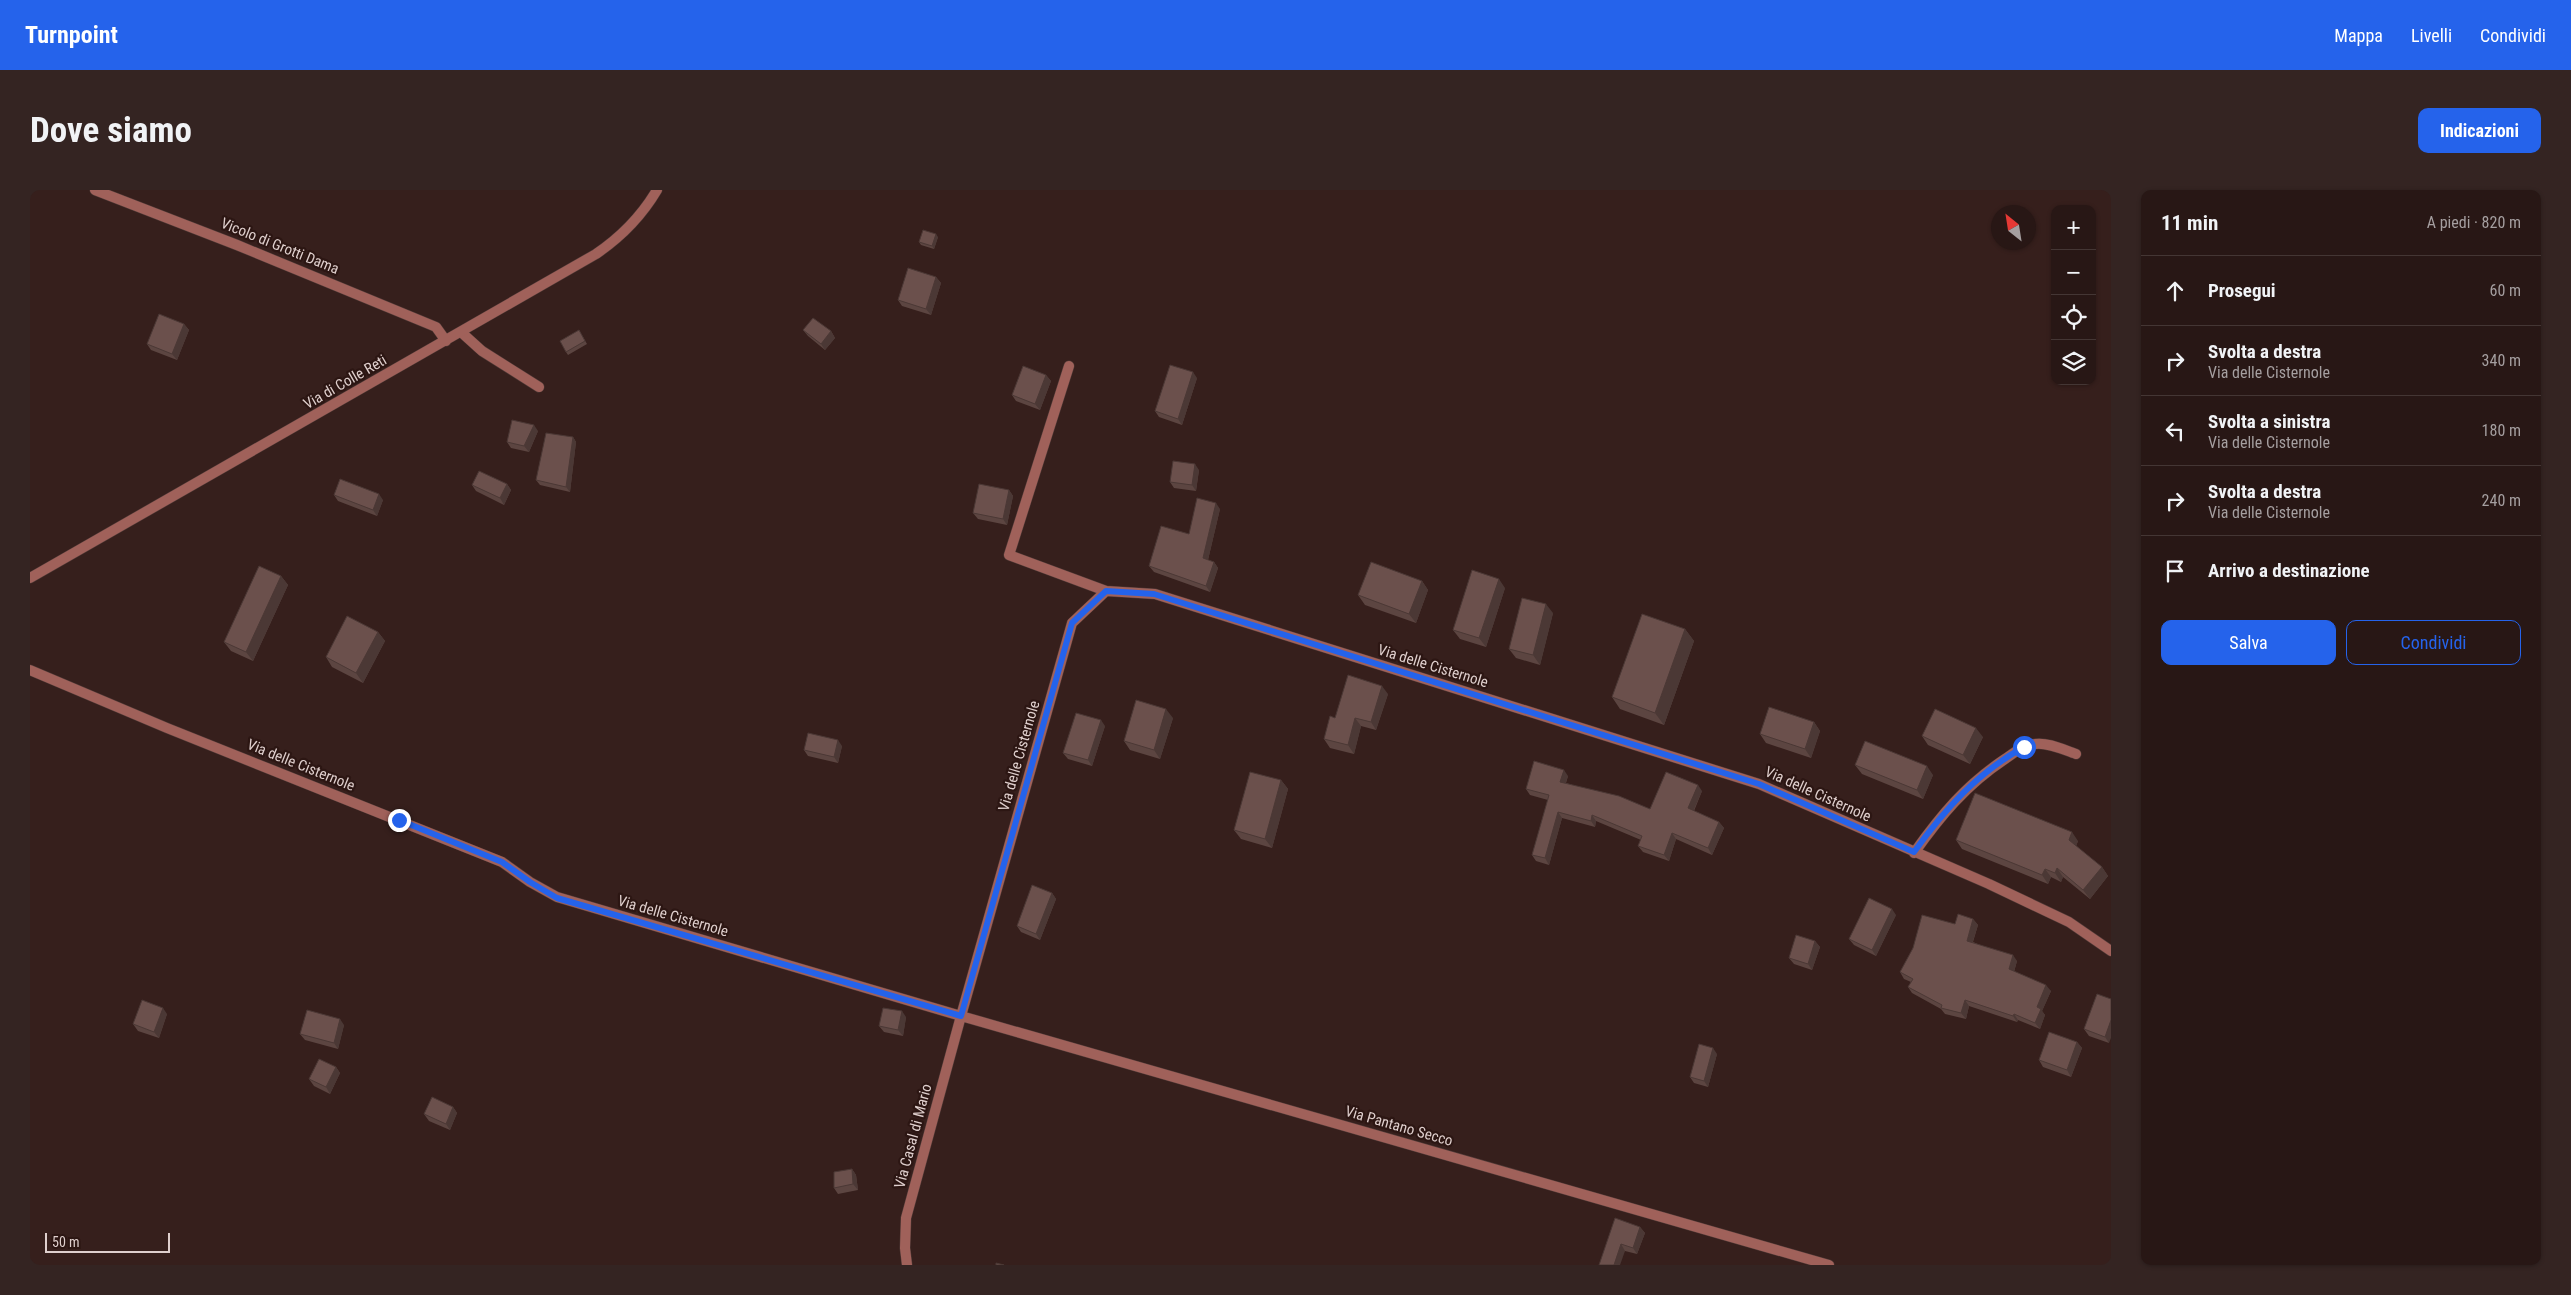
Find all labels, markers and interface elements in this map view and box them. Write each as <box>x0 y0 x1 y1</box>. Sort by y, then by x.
text: Turnpoint <box>25 21 118 49</box>
text: Mappa <box>2334 25 2383 46</box>
text: Livelli <box>2411 25 2452 46</box>
text: Condividi <box>2480 25 2546 46</box>
button: Indicazioni <box>2418 108 2541 153</box>
text: Dove siamo <box>30 110 192 151</box>
north arrow <box>1991 205 2036 250</box>
map controls <box>2051 205 2096 385</box>
button: + <box>2051 205 2096 250</box>
text: 11 min <box>2161 211 2218 235</box>
text: A piedi · 820 m <box>2427 213 2521 232</box>
street label: Vicolo di Grotti Dama <box>218 214 342 278</box>
button: − <box>2051 250 2096 295</box>
icon: ahead <box>2161 277 2189 305</box>
text: Prosegui <box>2208 279 2276 302</box>
text: 60 m <box>2489 281 2521 300</box>
button: locate <box>2051 295 2096 340</box>
button: layers <box>2051 340 2096 385</box>
text: Svolta a destra <box>2208 340 2321 363</box>
icon: right <box>2161 347 2189 375</box>
street label: Via di Colle Reti <box>300 351 390 413</box>
text: 340 m <box>2482 351 2521 370</box>
text: Via delle Cisternole <box>2208 363 2330 382</box>
text: Svolta a sinistra <box>2208 410 2330 433</box>
icon: left <box>2161 417 2189 445</box>
text: 180 m <box>2482 421 2521 440</box>
text: Via delle Cisternole <box>2208 433 2330 452</box>
text: Svolta a destra <box>2208 480 2321 503</box>
icon: right <box>2161 487 2189 515</box>
text: 240 m <box>2482 491 2521 510</box>
text: Via delle Cisternole <box>2208 503 2330 522</box>
icon: arrive <box>2161 557 2189 585</box>
text: Arrivo a destinazione <box>2208 559 2370 582</box>
button: Salva <box>2161 620 2336 665</box>
button: Condividi <box>2346 620 2521 665</box>
street label: Via delle Cisternole <box>1376 641 1490 691</box>
street label: Via delle Cisternole <box>995 699 1043 813</box>
street label: Via delle Cisternole <box>245 735 357 795</box>
route start <box>2013 736 2036 759</box>
street label: Via delle Cisternole <box>1762 763 1874 825</box>
route end <box>388 809 411 832</box>
street label: Via delle Cisternole <box>616 892 730 940</box>
street label: Via Casal di Mario <box>890 1082 936 1190</box>
street label: Via Pantano Secco <box>1343 1102 1455 1150</box>
scale bar <box>45 1230 170 1253</box>
text: 50 m <box>52 1234 80 1250</box>

